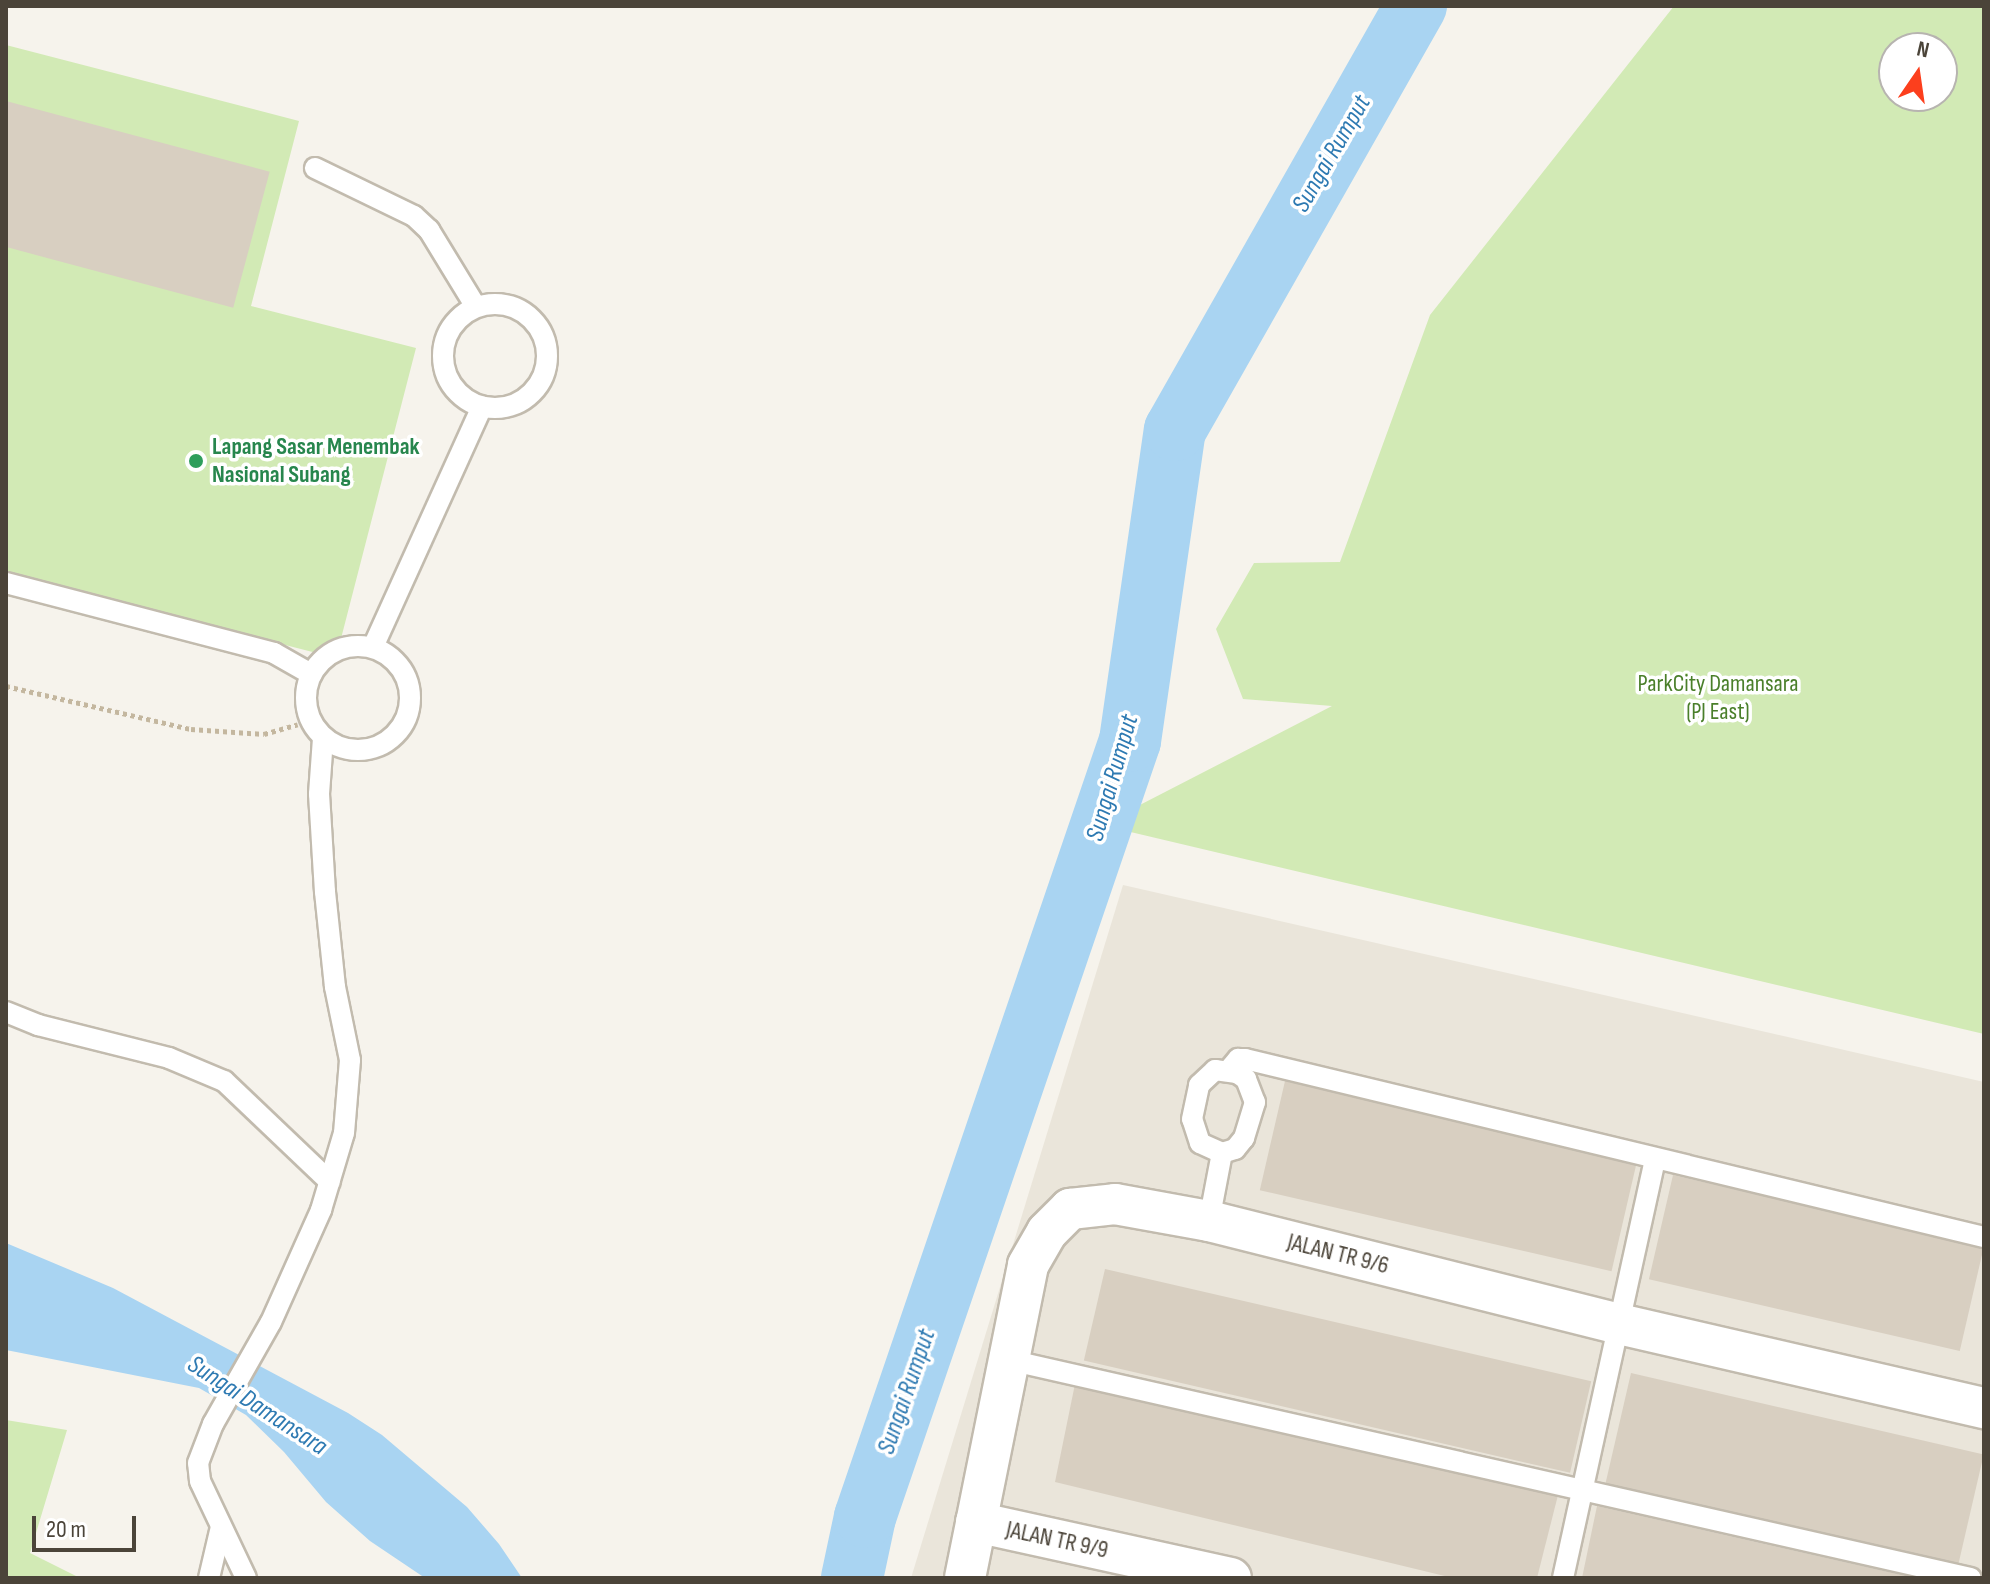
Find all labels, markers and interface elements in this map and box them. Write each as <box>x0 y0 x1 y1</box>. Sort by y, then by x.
north arrow <box>1878 32 1958 112</box>
text: N <box>1914 36 1932 65</box>
water label: Sungai Rumput <box>1286 90 1378 218</box>
place label: Lapang Sasar Menembak Nasional Subang <box>212 433 420 489</box>
marker: Lapang Sasar Menembak Nasional Subang <box>187 452 205 470</box>
park label: ParkCity Damansara (PJ East) <box>1638 670 1798 726</box>
water label: Sungai Rumput <box>1080 711 1146 845</box>
street label: JALAN TR 9/6 <box>1284 1228 1392 1280</box>
water label: Sungai Rumput <box>871 1325 943 1459</box>
water label: Sungai Damansara <box>181 1349 333 1463</box>
scale bar <box>36 1500 140 1550</box>
text: 20 m <box>46 1515 86 1544</box>
street label: JALAN TR 9/9 <box>1003 1515 1111 1565</box>

